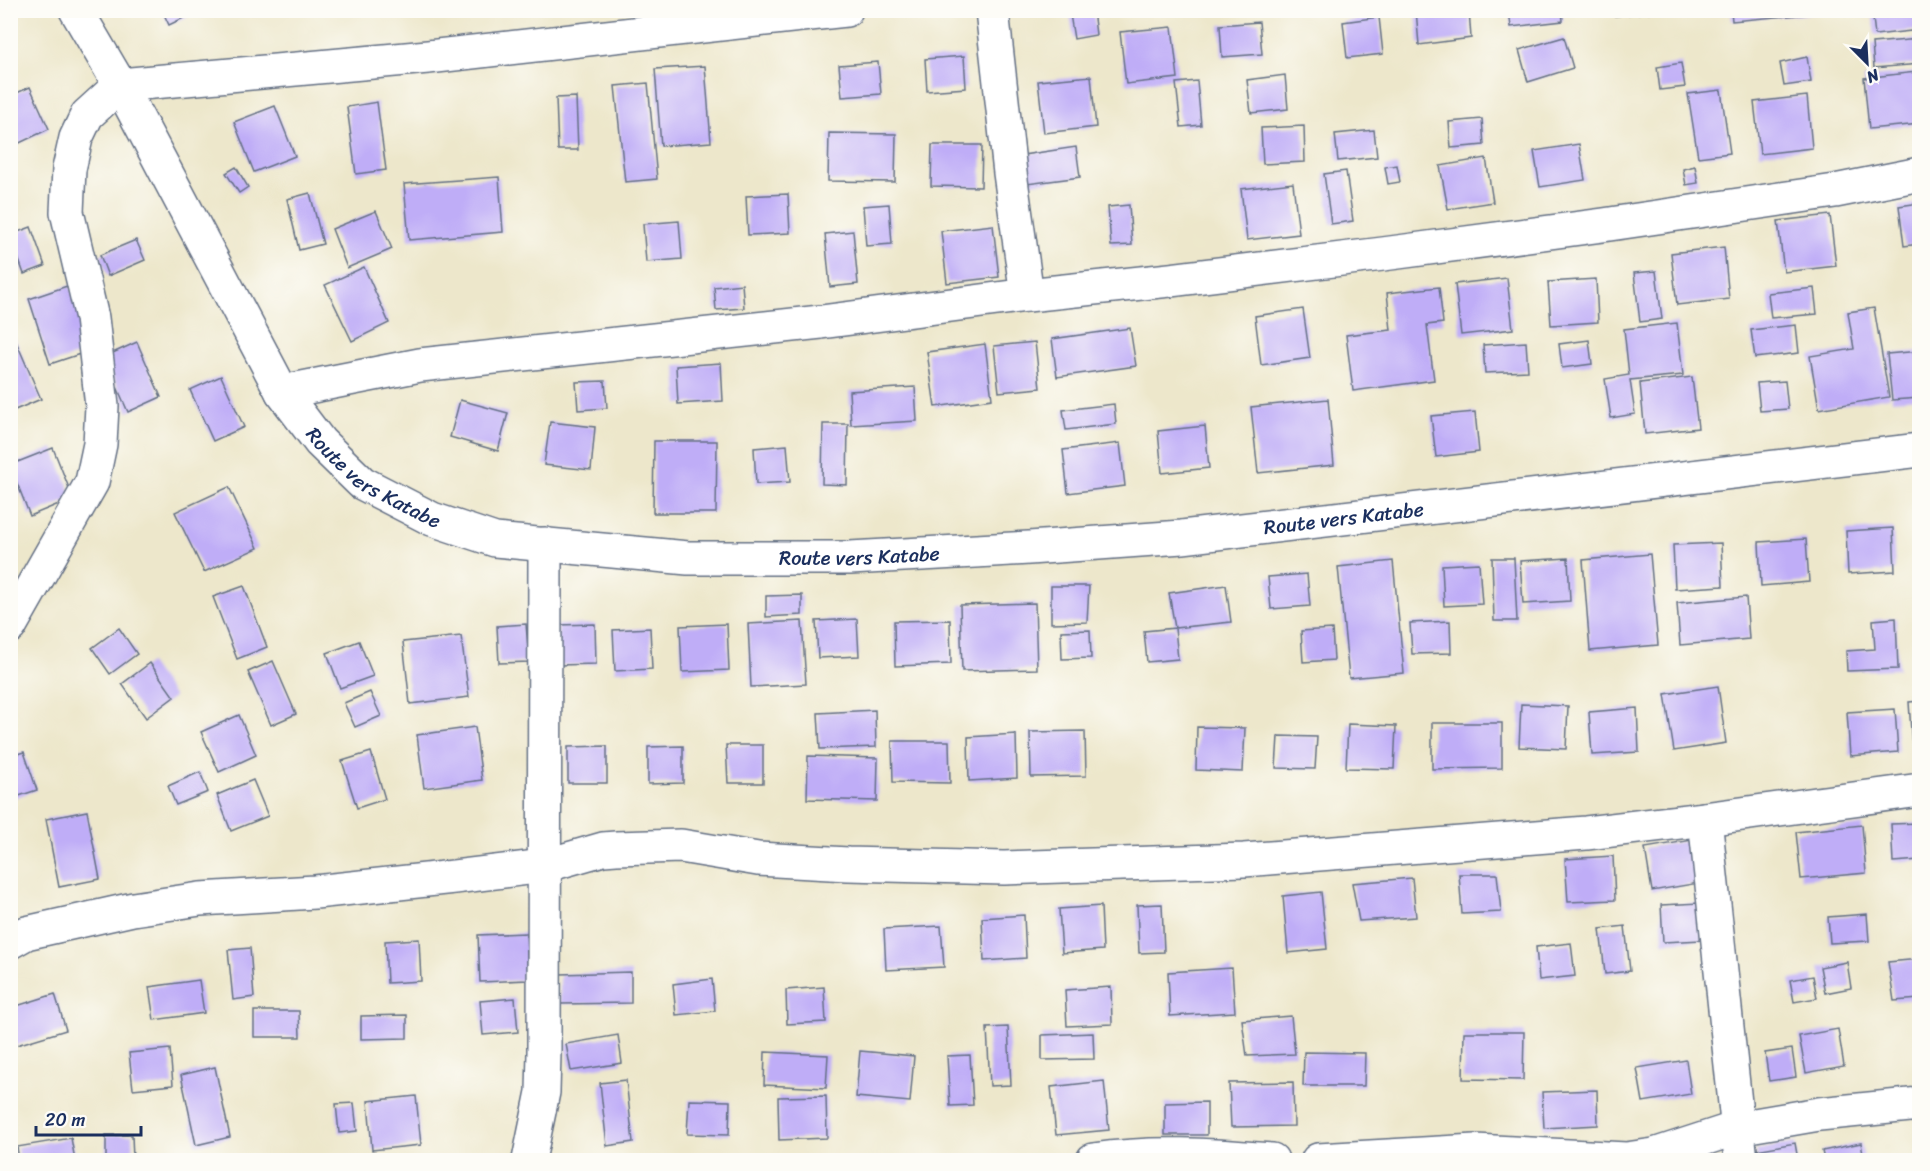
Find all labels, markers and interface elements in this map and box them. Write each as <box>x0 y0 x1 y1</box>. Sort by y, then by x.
north arrow <box>1837 33 1897 93</box>
text: N <box>1861 60 1885 92</box>
street label: Route vers Katabe <box>297 419 445 538</box>
street label: Route vers Katabe <box>1262 491 1426 545</box>
street label: Route vers Katabe <box>779 536 941 576</box>
scale bar <box>36 1099 141 1137</box>
text: 20 m <box>45 1104 85 1136</box>

